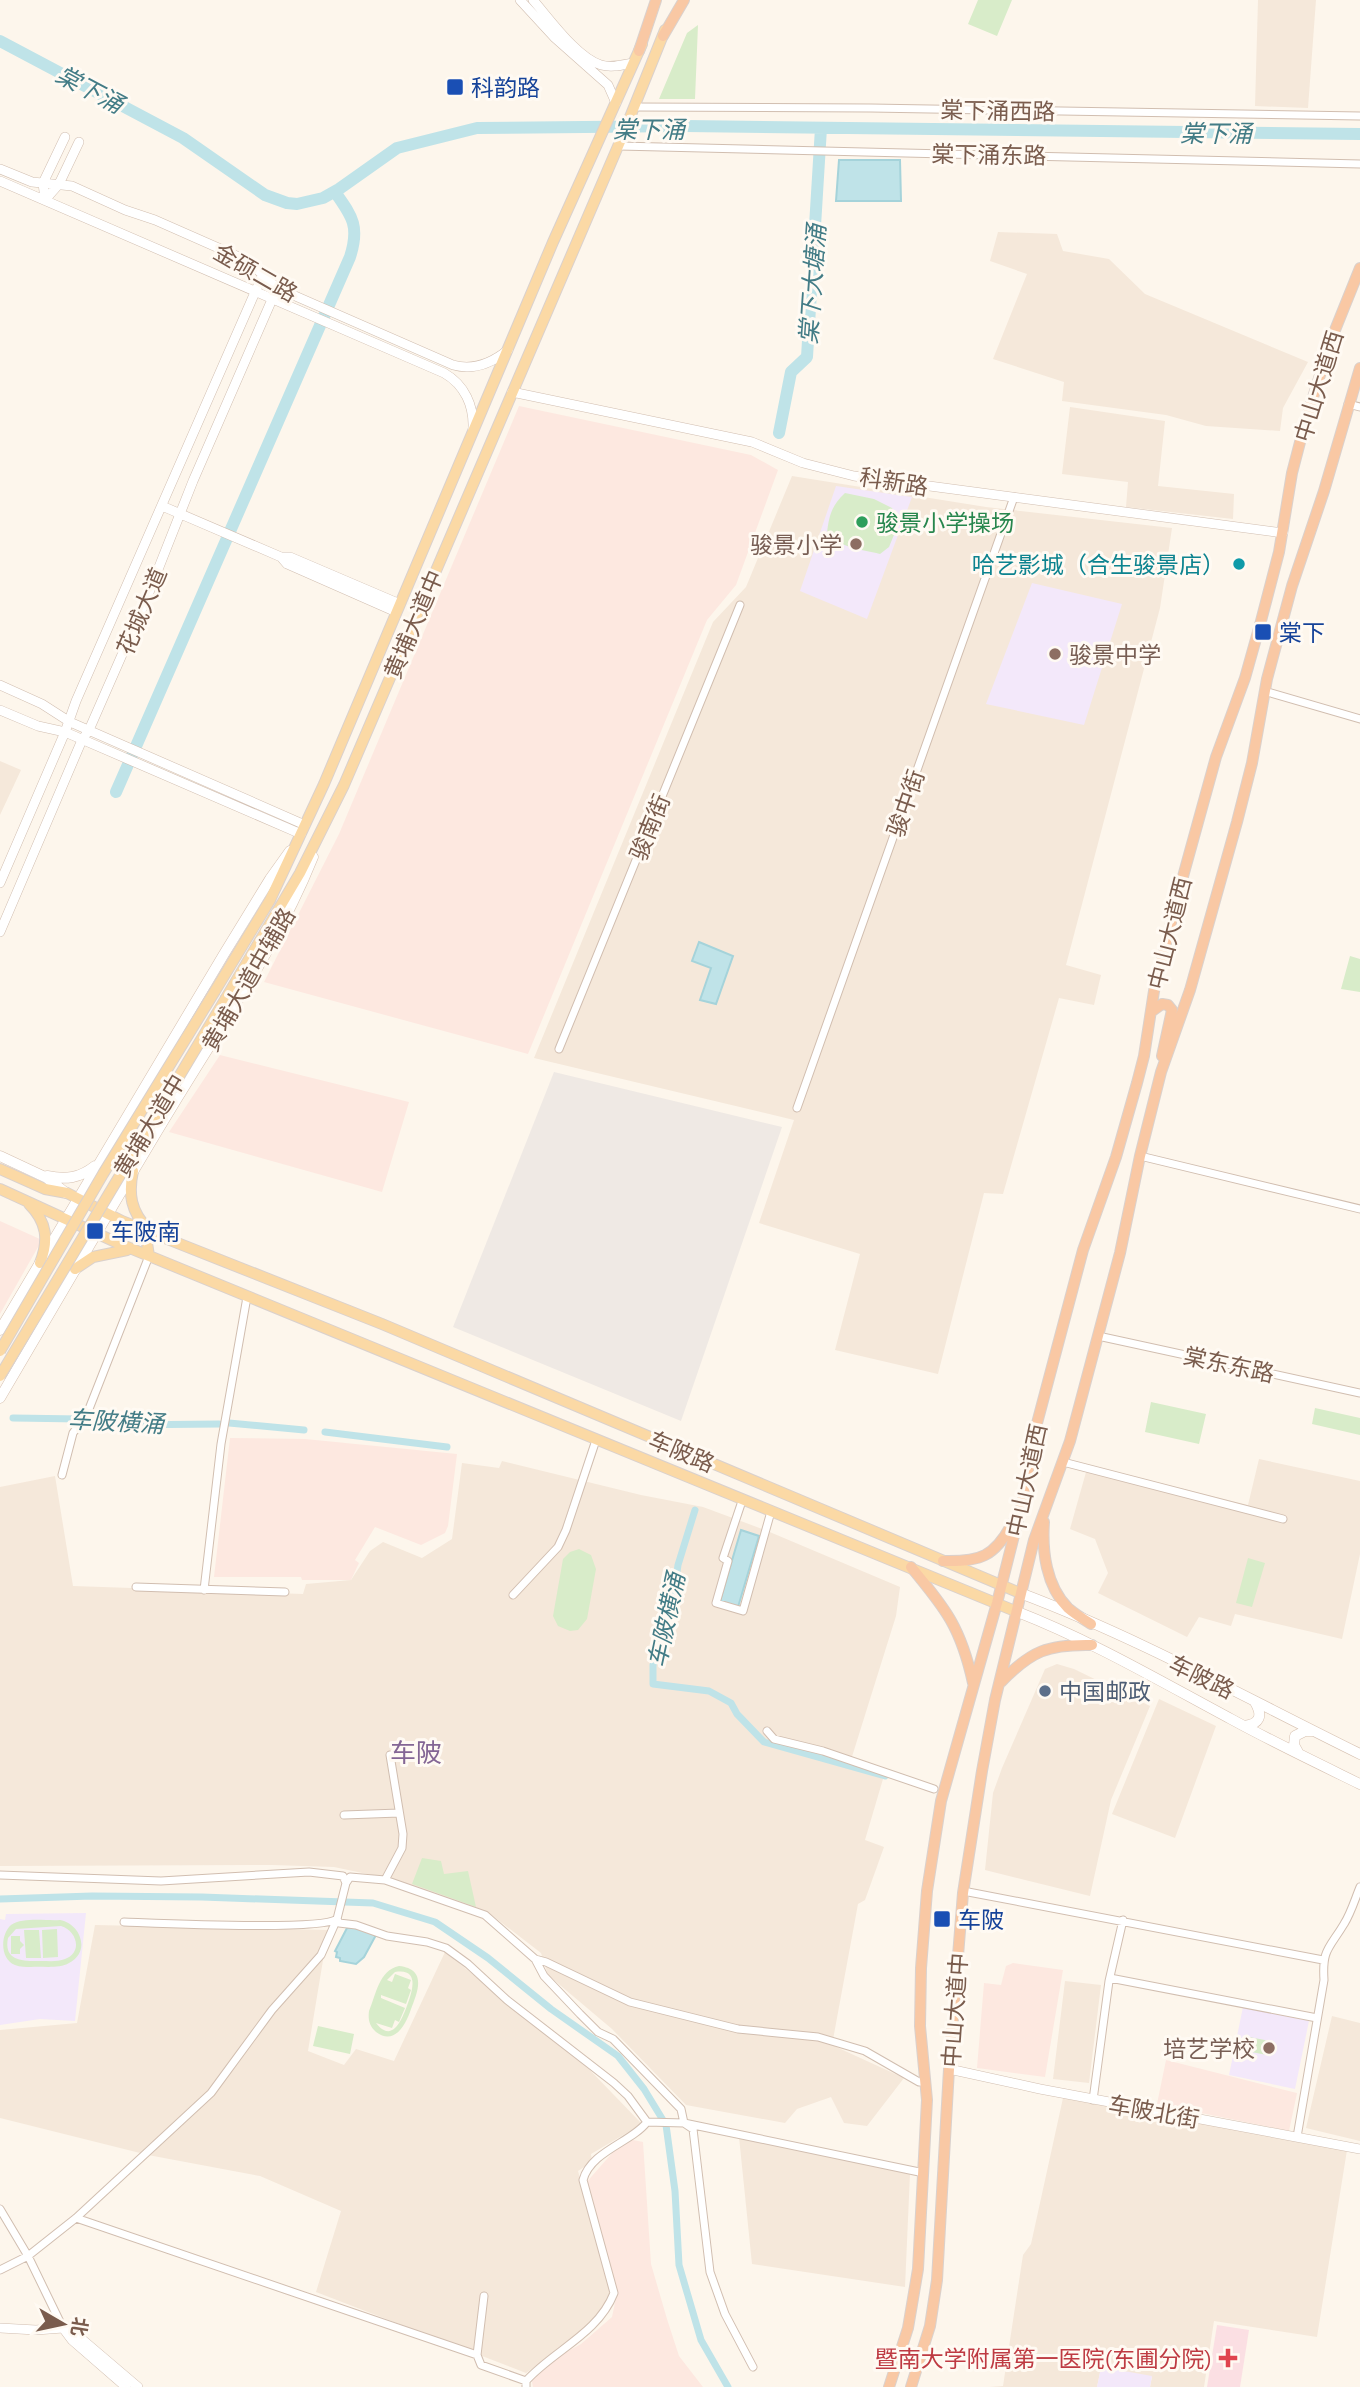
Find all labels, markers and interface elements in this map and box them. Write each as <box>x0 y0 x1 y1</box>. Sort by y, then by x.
water label: 棠下涌 <box>51 58 132 121</box>
place label: 科韵路 <box>471 72 540 102</box>
marker: 科韵路 <box>445 77 465 97</box>
street label: 棠下涌西路 <box>940 94 1056 126</box>
water label: 棠下涌 <box>613 113 688 145</box>
water label: 棠下涌 <box>1180 117 1255 149</box>
street label: 棠下涌东路 <box>931 138 1047 170</box>
water label: 棠下大塘涌 <box>792 220 832 345</box>
street label: 金硕二路 <box>209 236 303 308</box>
street label: 中山大道西 <box>1287 327 1349 445</box>
street label: 科新路 <box>858 461 930 501</box>
place label: 骏景小学操场 <box>876 507 1014 537</box>
marker: 骏景小学操场 <box>854 514 870 530</box>
place label: 骏景小学 <box>750 529 842 559</box>
marker: 骏景小学 <box>848 536 864 552</box>
place label: 哈艺影城（合生骏景店） <box>972 549 1225 579</box>
marker: 哈艺影城（合生骏景店） <box>1231 556 1247 572</box>
street label: 花城大道 <box>109 563 173 659</box>
street label: 黄埔大道中 <box>377 565 449 683</box>
place label: 棠下 <box>1279 617 1325 647</box>
marker: 棠下 <box>1253 622 1273 642</box>
place label: 骏景中学 <box>1069 639 1161 669</box>
marker: 骏景中学 <box>1047 646 1063 662</box>
street label: 骏中街 <box>880 765 930 841</box>
street label: 骏南街 <box>622 789 676 865</box>
street label: 中山大道西 <box>1141 874 1197 992</box>
street label: 黄埔大道中辅路 <box>195 902 301 1056</box>
street label: 黄埔大道中 <box>107 1068 191 1182</box>
place label: 车陂南 <box>111 1216 180 1246</box>
marker: 车陂南 <box>85 1221 105 1241</box>
street label: 棠东东路 <box>1181 1340 1277 1388</box>
water label: 车陂横涌 <box>67 1403 168 1440</box>
street label: 中山大道西 <box>999 1421 1053 1539</box>
street label: 车陂路 <box>644 1424 720 1478</box>
water label: 车陂横涌 <box>640 1567 692 1670</box>
street label: 车陂路 <box>1164 1647 1240 1705</box>
place label: 中国邮政 <box>1059 1676 1151 1706</box>
marker: 中国邮政 <box>1037 1683 1053 1699</box>
district label: 车陂 <box>390 1735 442 1769</box>
place label: 车陂 <box>958 1904 1004 1934</box>
marker: 车陂 <box>932 1909 952 1929</box>
street label: 中山大道中 <box>935 1952 973 2068</box>
place label: 培艺学校 <box>1163 2033 1255 2063</box>
marker: 培艺学校 <box>1261 2040 1277 2056</box>
street label: 车陂北街 <box>1106 2088 1202 2134</box>
north arrow <box>28 2289 98 2359</box>
text: 北 <box>66 2315 93 2338</box>
place label: 暨南大学附属第一医院(东圃分院) <box>875 2343 1212 2373</box>
marker: 暨南大学附属第一医院(东圃分院) <box>1218 2348 1238 2368</box>

